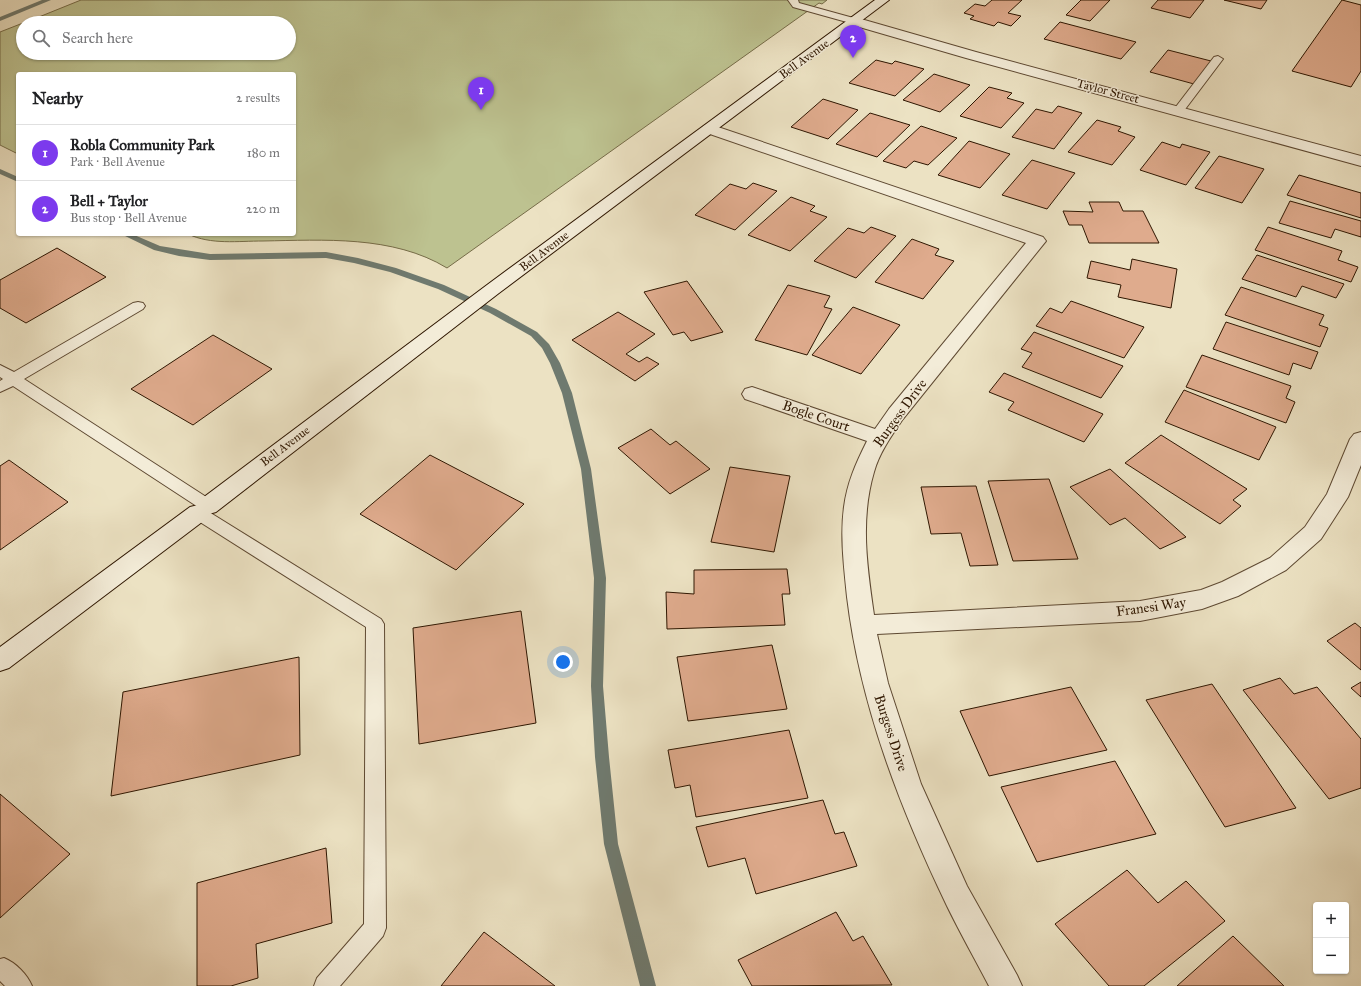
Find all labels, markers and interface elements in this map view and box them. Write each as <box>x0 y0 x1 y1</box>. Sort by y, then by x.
search box <box>16 16 296 60</box>
pin: 2 <box>840 25 866 58</box>
icon: search <box>30 27 52 49</box>
text: Search here <box>62 29 133 47</box>
street label: Bell Avenue <box>776 36 832 82</box>
street label: Taylor Street <box>1075 76 1142 106</box>
pin: 1 <box>468 77 494 110</box>
text: Nearby <box>32 88 83 109</box>
text: 2 results <box>236 90 280 106</box>
text: Robla Community Park <box>70 136 215 154</box>
text: 1 <box>42 145 48 161</box>
text: 180 m <box>247 145 280 161</box>
text: Park · Bell Avenue <box>70 154 165 170</box>
text: Bell + Taylor <box>70 192 148 210</box>
text: 2 <box>42 201 48 217</box>
text: 220 m <box>246 201 280 217</box>
text: Bus stop · Bell Avenue <box>70 210 187 226</box>
street label: Bell Avenue <box>517 228 571 274</box>
street label: Burgess Drive <box>870 376 930 450</box>
street label: Bogle Court <box>780 397 852 435</box>
street label: Bell Avenue <box>258 423 312 469</box>
street label: Franesi Way <box>1115 594 1187 620</box>
your location <box>553 652 573 672</box>
street label: Burgess Drive <box>871 692 911 774</box>
map controls <box>1313 902 1349 974</box>
button: + <box>1313 902 1349 938</box>
button: − <box>1313 938 1349 974</box>

